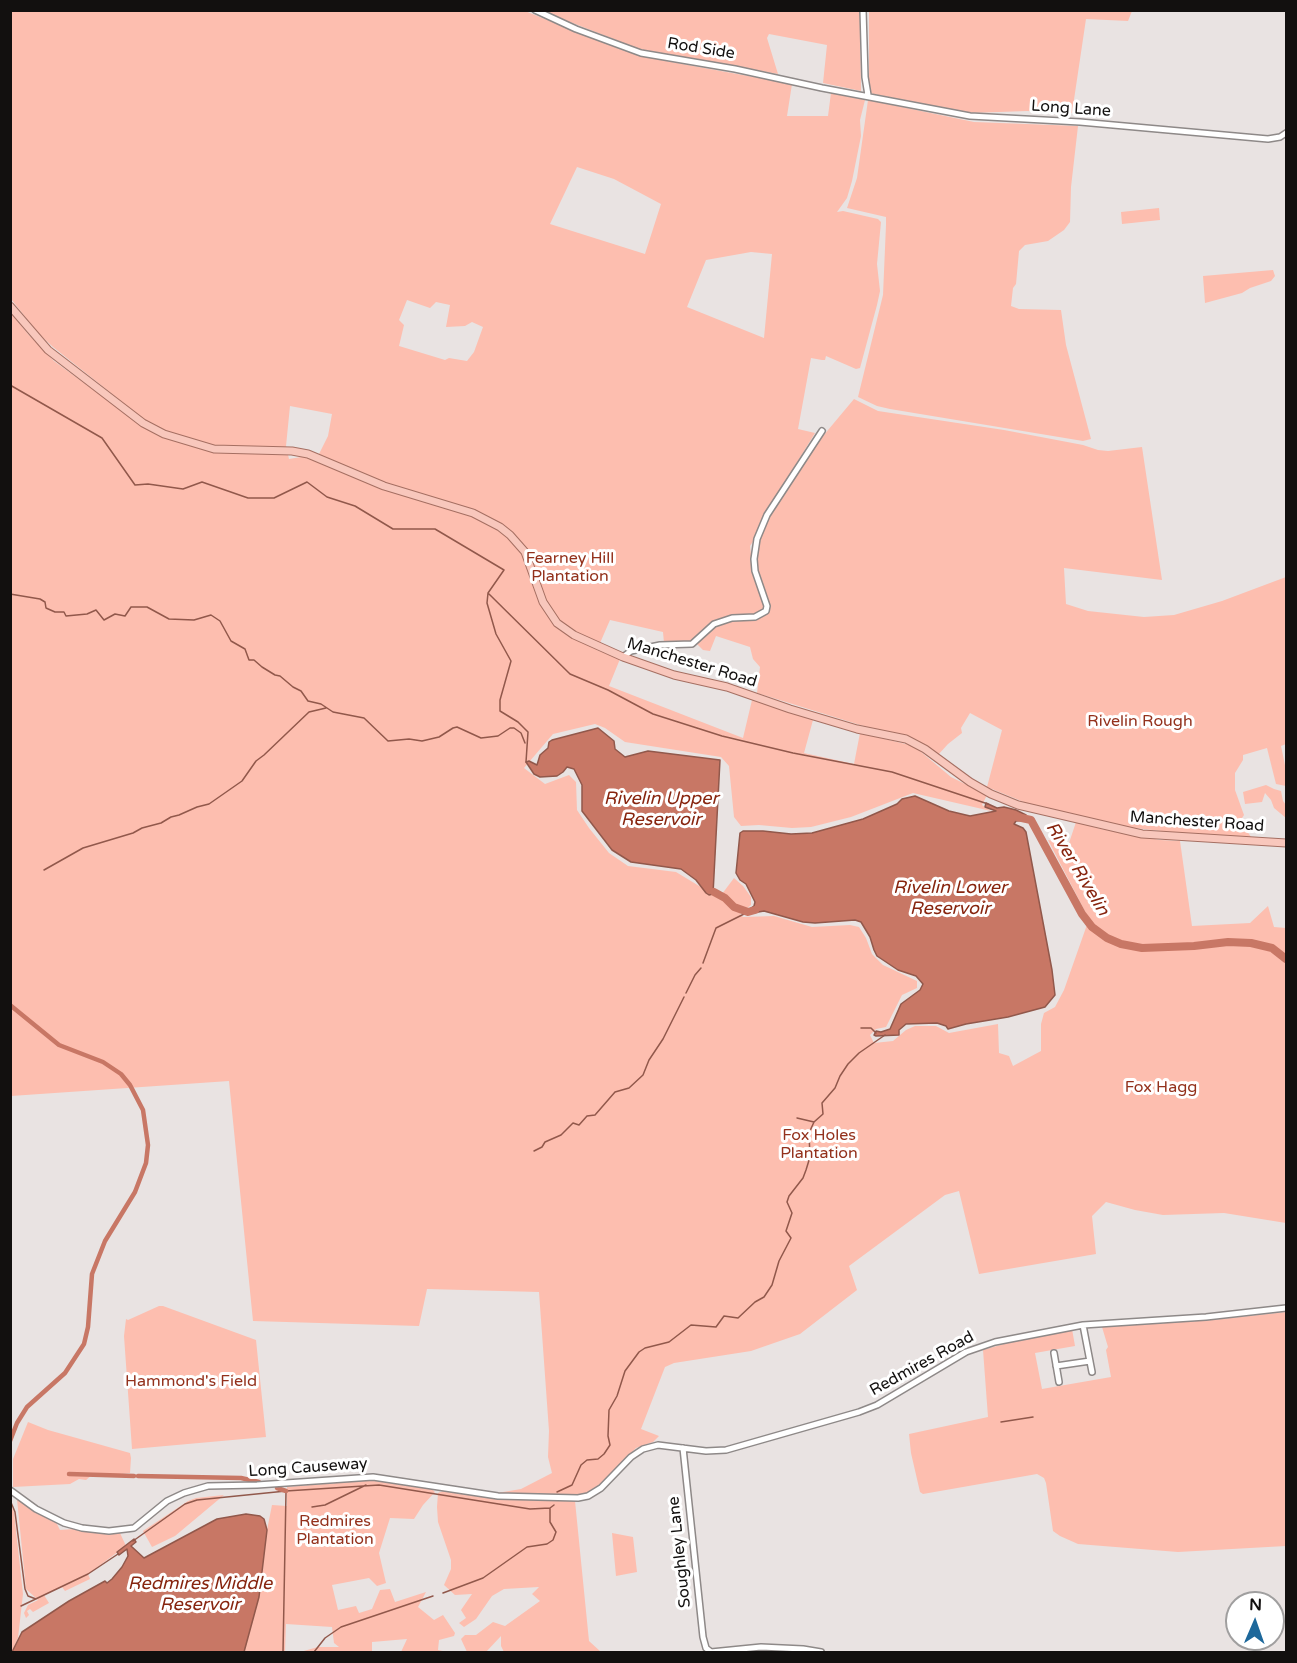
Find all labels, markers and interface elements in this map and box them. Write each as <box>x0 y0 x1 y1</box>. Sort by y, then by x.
street label: Rod Side <box>666 34 736 64</box>
street label: Long Lane <box>1030 97 1112 121</box>
park label: Fearney Hill Plantation <box>526 549 614 587</box>
street label: Manchester Road <box>625 634 759 692</box>
park label: Rivelin Rough <box>1087 712 1193 732</box>
water label: Rivelin Upper Reservoir <box>604 788 718 830</box>
street label: Manchester Road <box>1129 808 1265 836</box>
water label: River Rivelin <box>1041 818 1113 920</box>
water label: Rivelin Lower Reservoir <box>893 877 1007 920</box>
park label: Fox Hagg <box>1125 1078 1197 1098</box>
park label: Fox Holes Plantation <box>780 1126 858 1164</box>
street label: Redmires Road <box>867 1327 977 1401</box>
park label: Hammond's Field <box>125 1372 257 1392</box>
street label: Long Causeway <box>248 1454 368 1482</box>
street label: Soughley Lane <box>665 1495 695 1609</box>
park label: Redmires Plantation <box>296 1512 374 1550</box>
water label: Redmires Middle Reservoir <box>128 1573 272 1616</box>
north arrow <box>1225 1591 1285 1651</box>
text: N <box>1249 1595 1262 1615</box>

